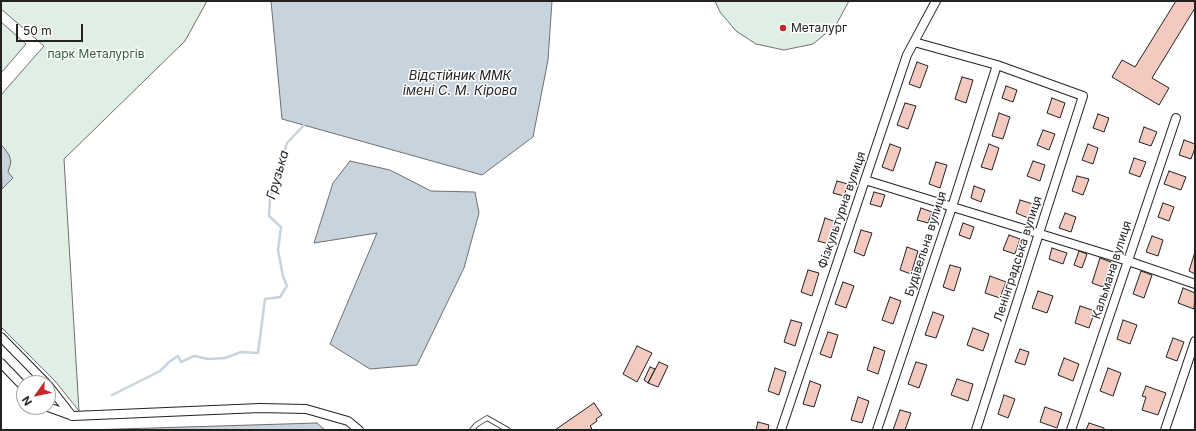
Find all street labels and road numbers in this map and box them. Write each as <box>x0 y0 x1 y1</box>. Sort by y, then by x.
street label: Фiзкультурна вулиця <box>815 150 869 270</box>
street label: Будівельна вулиця <box>902 190 950 298</box>
street label: Ленінградська вулиця <box>991 194 1045 324</box>
street label: Кальмана вулиця <box>1089 219 1135 321</box>

